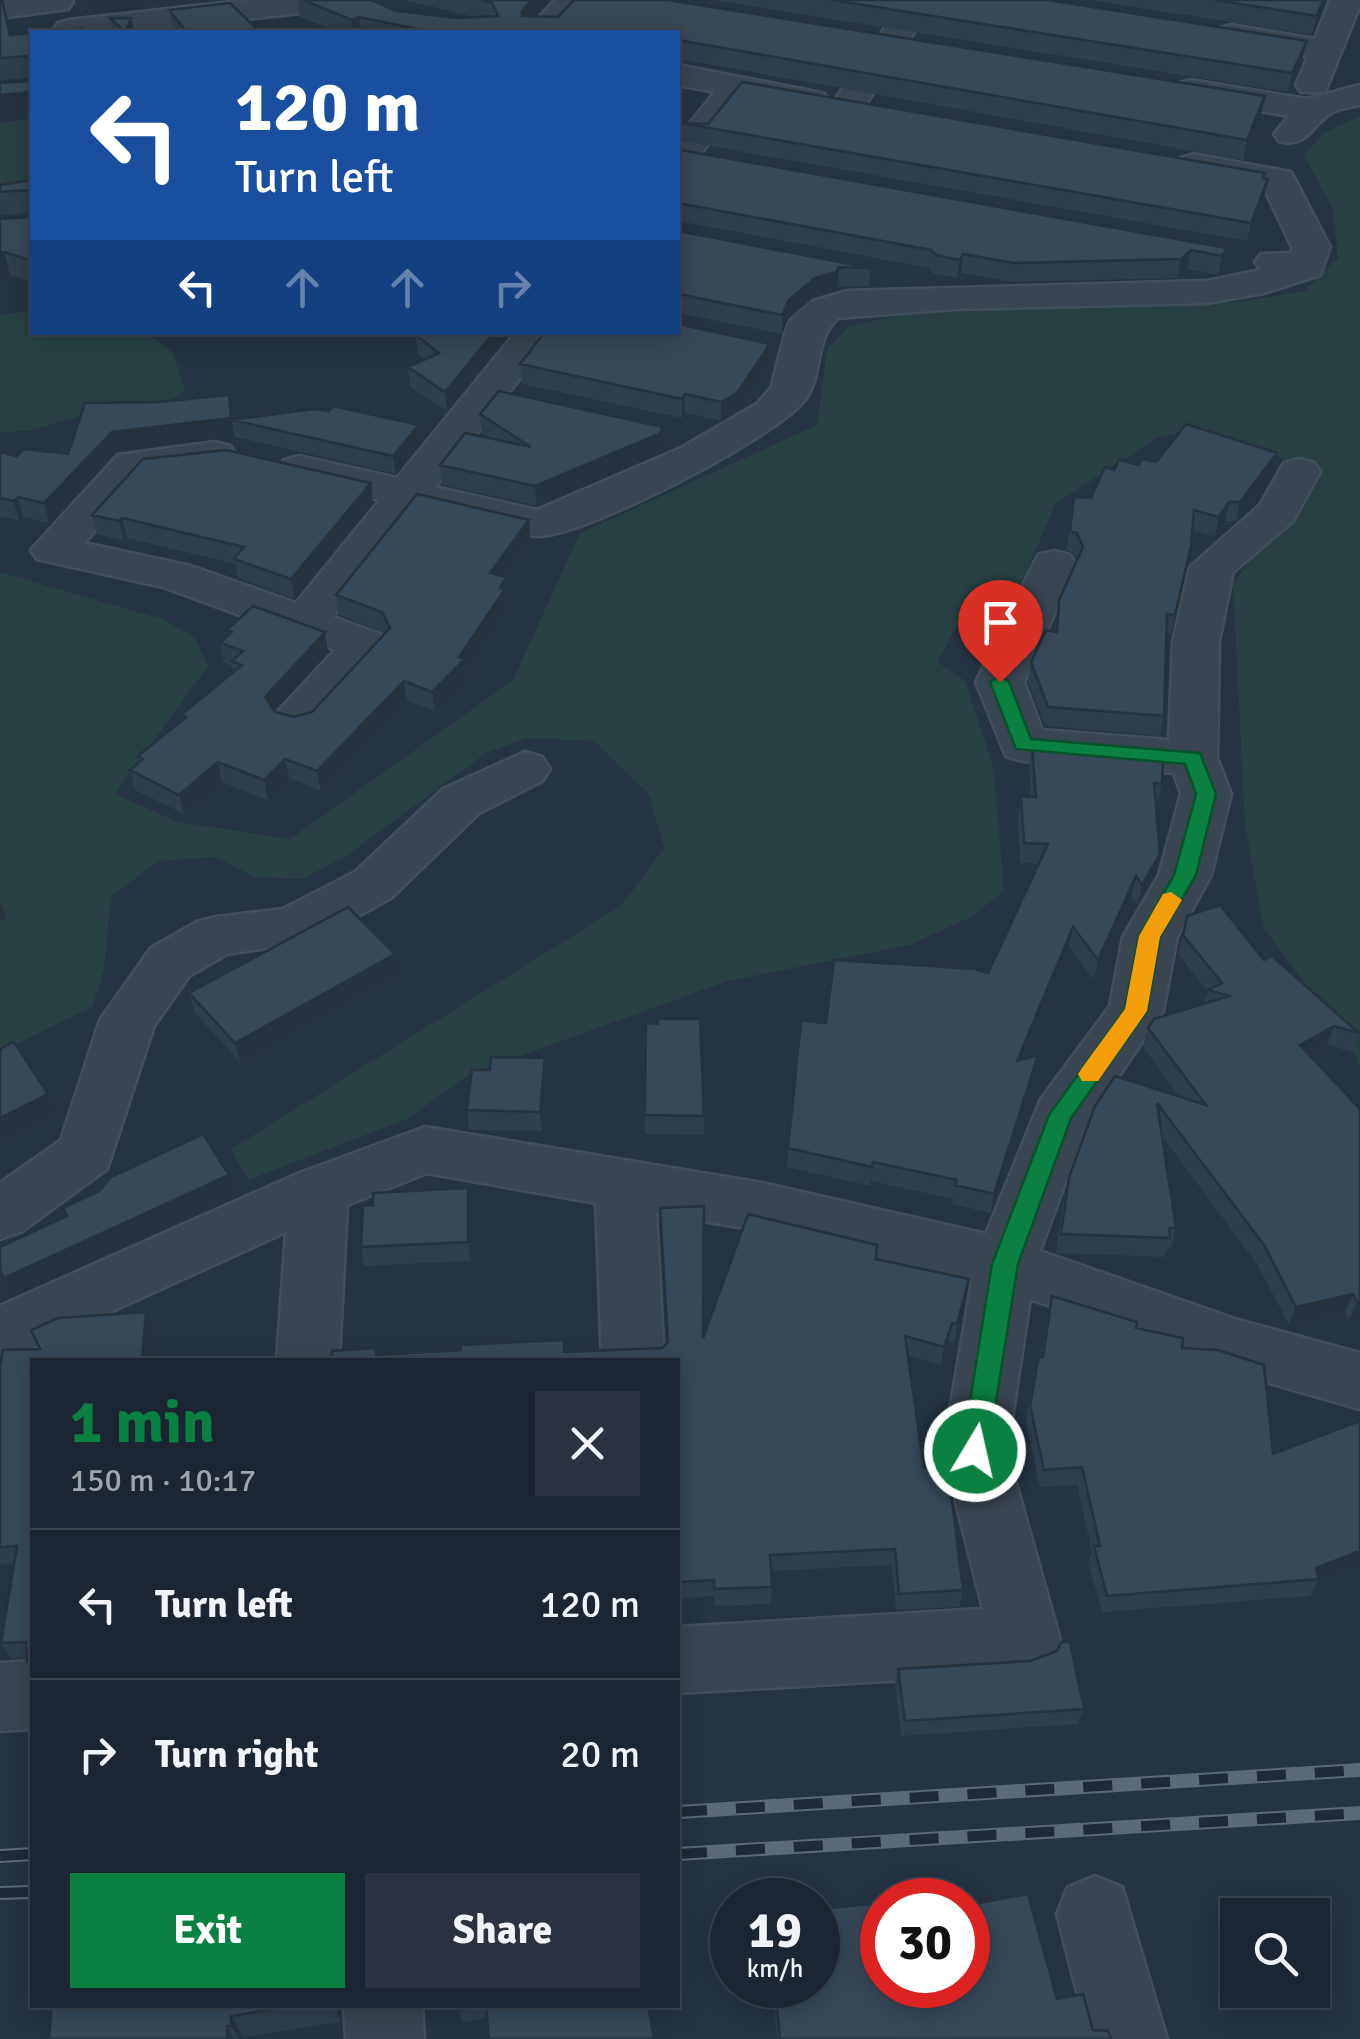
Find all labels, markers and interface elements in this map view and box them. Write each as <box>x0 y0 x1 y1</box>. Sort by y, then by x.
text: 120 m <box>235 64 420 150</box>
icon: left <box>70 70 200 200</box>
text: Turn left <box>235 150 394 205</box>
icon: left <box>170 260 225 315</box>
icon: ahead <box>275 260 330 315</box>
icon: ahead <box>380 260 435 315</box>
icon: right <box>485 260 540 315</box>
pin <box>958 580 1043 683</box>
icon: arrive <box>973 595 1028 650</box>
text: 1 min <box>70 1386 215 1460</box>
button: close <box>535 1391 640 1496</box>
position arrow <box>923 1399 1027 1503</box>
text: 150 m · 10:17 <box>70 1461 256 1500</box>
icon: left <box>70 1577 125 1632</box>
text: Turn left <box>155 1581 293 1628</box>
text: 120 m <box>540 1581 640 1628</box>
icon: right <box>70 1727 125 1782</box>
text: Turn right <box>155 1731 319 1778</box>
text: 20 m <box>560 1731 640 1778</box>
button: Exit <box>70 1873 345 1988</box>
button: Share <box>365 1873 640 1988</box>
speed limit sign: 30 <box>860 1878 990 2008</box>
map controls <box>1220 1898 1330 2008</box>
button: search <box>1220 1898 1330 2008</box>
text: 19 <box>748 1900 802 1962</box>
text: km/h <box>747 1953 803 1984</box>

